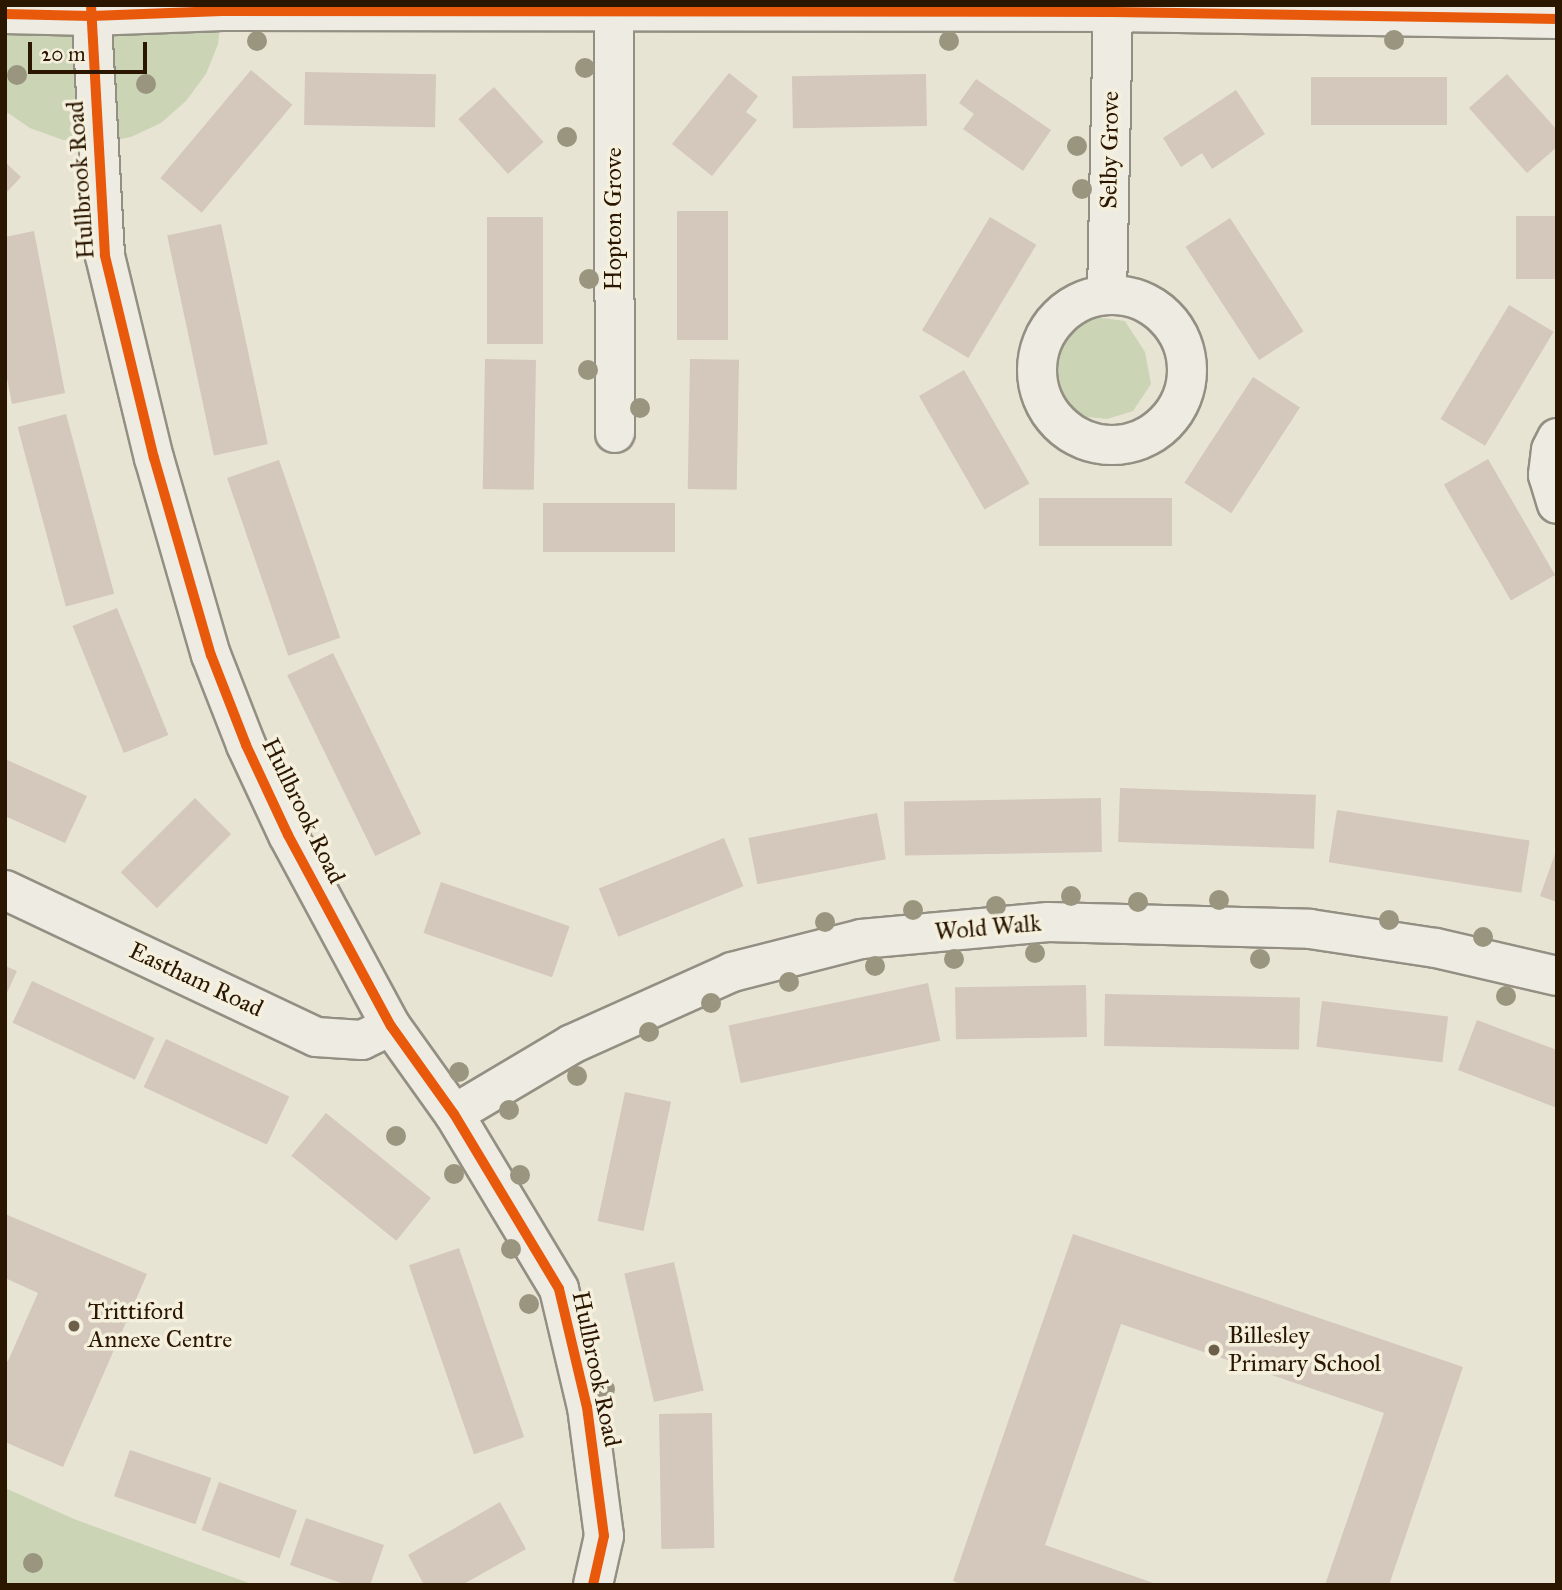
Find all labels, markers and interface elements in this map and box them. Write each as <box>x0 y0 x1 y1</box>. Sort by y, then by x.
scale bar <box>32 28 150 72</box>
text: 20 m <box>41 41 86 67</box>
street label: Selby Grove <box>1095 91 1125 209</box>
street label: Hullbrook Road <box>61 100 101 260</box>
street label: Hopton Grove <box>600 147 628 291</box>
street label: Hullbrook Road <box>255 733 351 889</box>
street label: Wold Walk <box>933 909 1043 947</box>
street label: Eastham Road <box>124 936 268 1024</box>
street label: Hullbrook Road <box>565 1288 627 1450</box>
place label: Trittiford Annexe Centre <box>88 1298 232 1354</box>
marker: Trittiford Annexe Centre <box>66 1318 82 1334</box>
place label: Billesley Primary School <box>1228 1322 1381 1378</box>
marker: Billesley Primary School <box>1206 1342 1222 1358</box>

